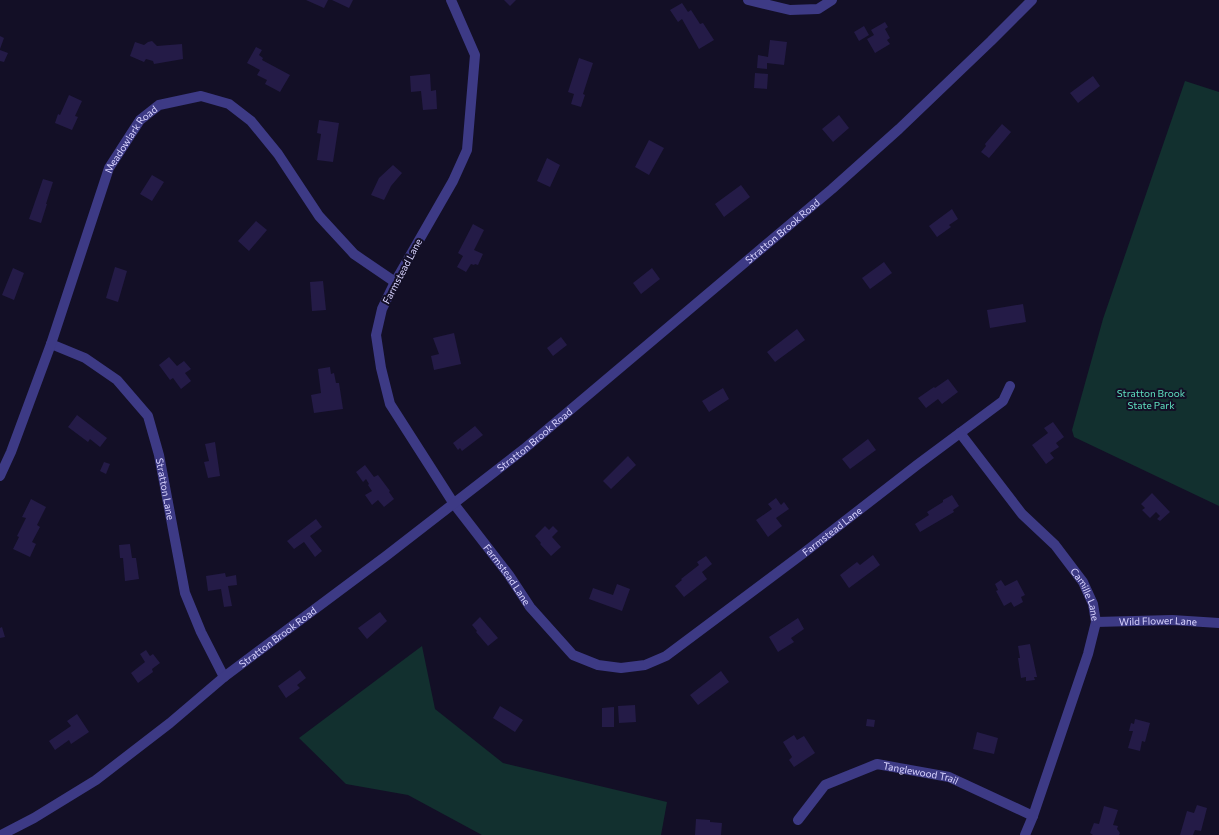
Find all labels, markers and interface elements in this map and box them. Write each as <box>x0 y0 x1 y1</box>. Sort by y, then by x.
street label: Meadowlark Road <box>102 103 160 175</box>
street label: Stratton Brook Road <box>743 196 822 266</box>
street label: Farmstead Lane <box>380 236 424 306</box>
park label: Stratton Brook State Park <box>1117 387 1186 411</box>
street label: Stratton Brook Road <box>494 405 575 474</box>
street label: Stratton Lane <box>154 457 177 521</box>
street label: Farmstead Lane <box>800 504 864 558</box>
street label: Farmstead Lane <box>481 542 533 607</box>
street label: Camille Lane <box>1068 565 1102 622</box>
street label: Stratton Brook Road <box>236 604 319 670</box>
street label: Wild Flower Lane <box>1119 614 1197 628</box>
street label: Tanglewood Trail <box>882 759 961 787</box>

